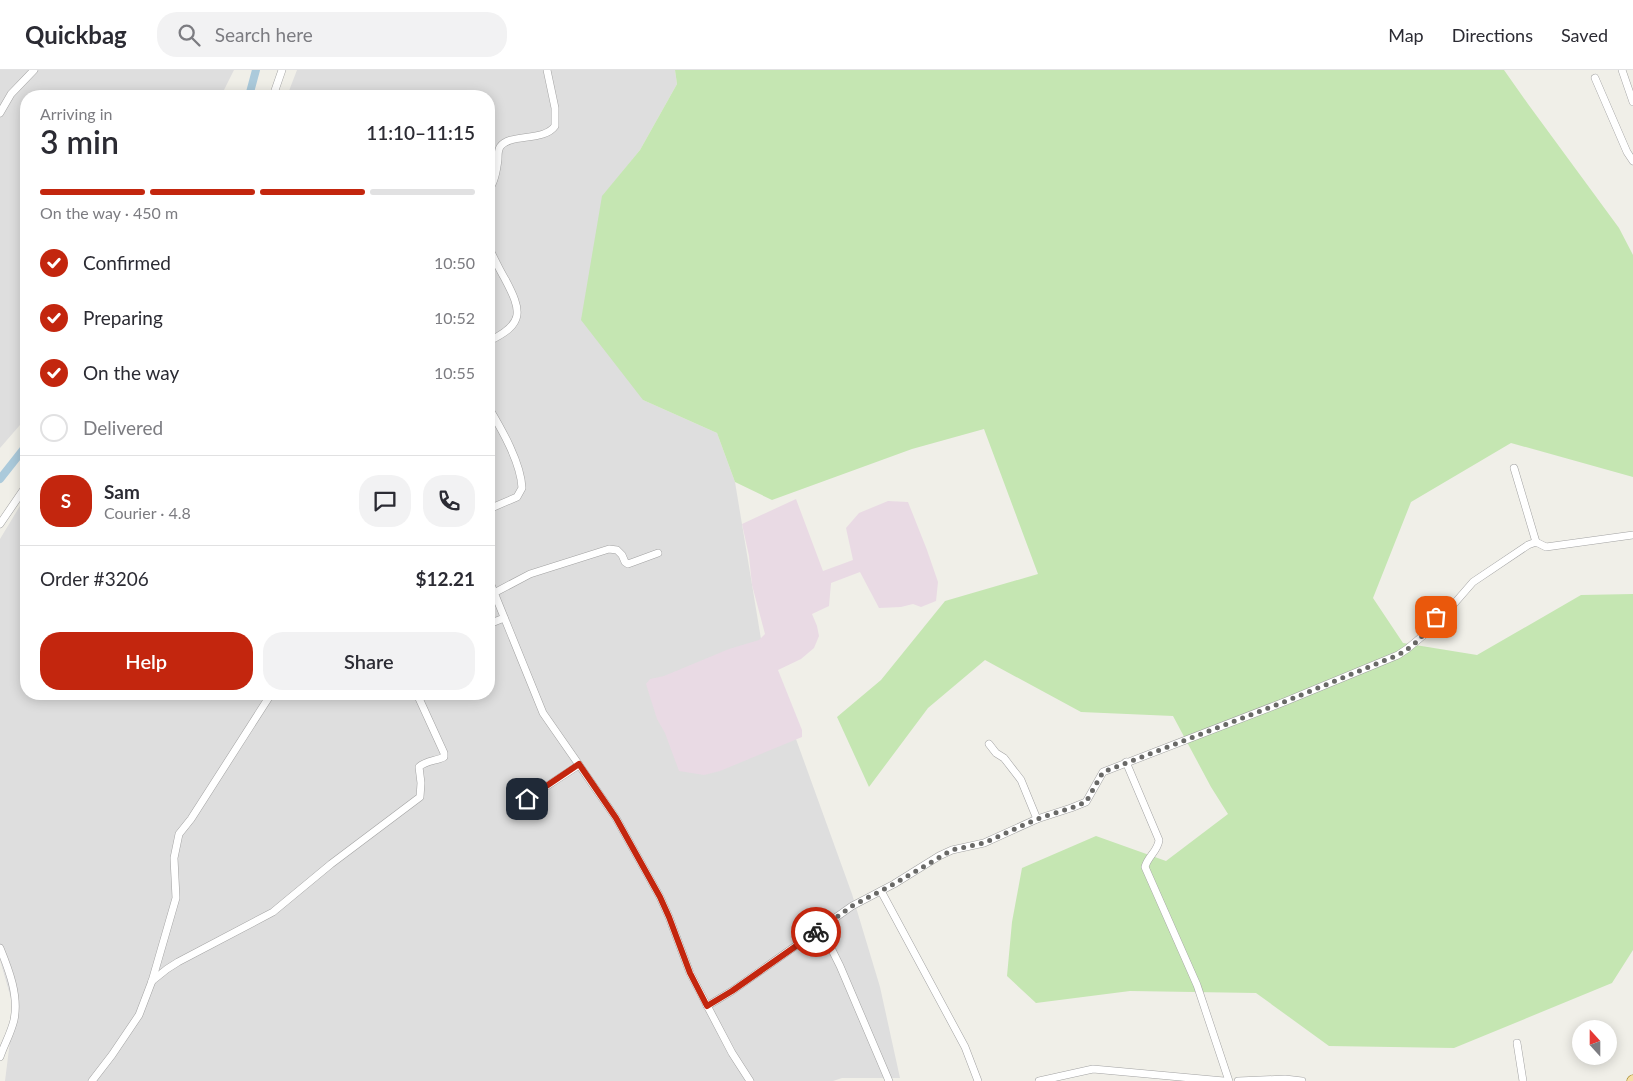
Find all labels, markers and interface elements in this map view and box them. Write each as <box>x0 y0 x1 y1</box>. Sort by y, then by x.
search box <box>157 12 507 57</box>
text: Quickbag <box>25 20 127 49</box>
icon: search <box>175 21 203 49</box>
text: Search here <box>215 23 313 46</box>
text: Map <box>1388 24 1424 46</box>
text: Directions <box>1452 24 1533 46</box>
text: Saved <box>1561 24 1608 46</box>
text: Arriving in <box>40 104 113 123</box>
text: 11:10–11:15 <box>366 121 475 144</box>
text: 3 min <box>40 122 119 161</box>
text: On the way · 450 m <box>40 203 178 222</box>
icon: check <box>40 249 68 277</box>
text: Confirmed <box>83 251 171 274</box>
text: 10:50 <box>434 253 475 272</box>
icon: check <box>40 304 68 332</box>
text: Preparing <box>83 306 163 329</box>
text: 10:52 <box>434 308 475 327</box>
icon: check <box>40 359 68 387</box>
text: On the way <box>83 361 179 384</box>
text: 10:55 <box>434 363 475 382</box>
text: Delivered <box>83 416 163 439</box>
button: chat <box>359 475 411 527</box>
button: phone <box>423 475 475 527</box>
text: Sam <box>104 480 140 503</box>
text: S <box>61 489 71 512</box>
text: Courier · 4.8 <box>104 503 191 522</box>
text: Order #3206 <box>40 567 149 590</box>
text: $12.21 <box>415 567 475 590</box>
pin <box>1415 596 1457 638</box>
icon: bag <box>1422 603 1450 631</box>
button: Help <box>40 632 253 690</box>
button: Share <box>263 632 475 690</box>
pin <box>506 778 548 820</box>
icon: home <box>513 785 541 813</box>
courier <box>791 907 841 957</box>
icon: bike <box>802 918 830 946</box>
north arrow <box>1572 1020 1618 1065</box>
map controls <box>1572 1020 1617 1065</box>

